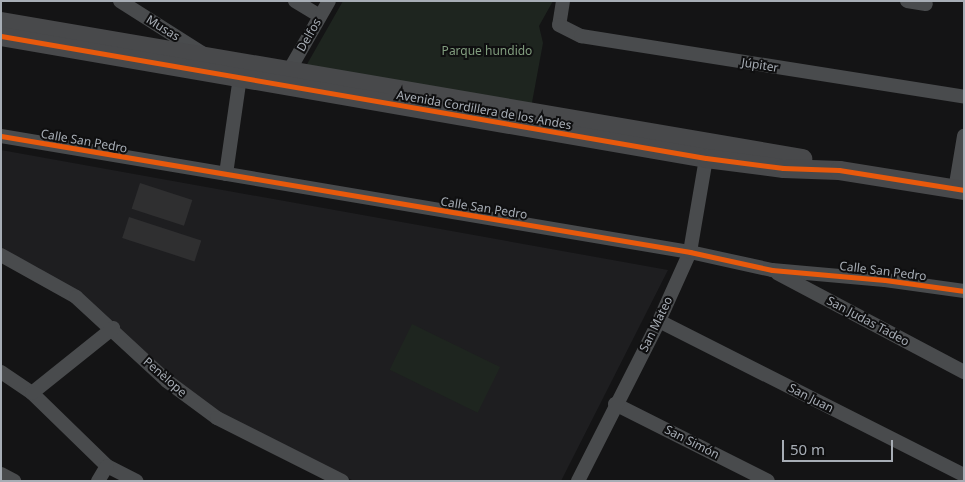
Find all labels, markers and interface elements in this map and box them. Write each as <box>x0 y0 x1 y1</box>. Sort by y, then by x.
street label: Musas <box>144 12 182 44</box>
street label: Delfos <box>294 16 324 54</box>
park label: Parque hundido <box>442 44 532 58</box>
street label: Júpiter <box>740 55 780 75</box>
street label: Avenida Cordillera de los Andes <box>395 88 573 132</box>
street label: Calle San Pedro <box>40 126 128 156</box>
street label: Calle San Pedro <box>440 194 528 222</box>
street label: Calle San Pedro <box>839 259 927 283</box>
street label: San Judas Tadeo <box>824 293 912 349</box>
street label: San Mateo <box>636 294 676 354</box>
street label: Penèlope <box>140 354 190 400</box>
street label: San Juan <box>786 381 836 415</box>
street label: San Simón <box>662 422 722 462</box>
scale bar <box>785 430 896 462</box>
text: 50 m <box>790 439 825 459</box>

